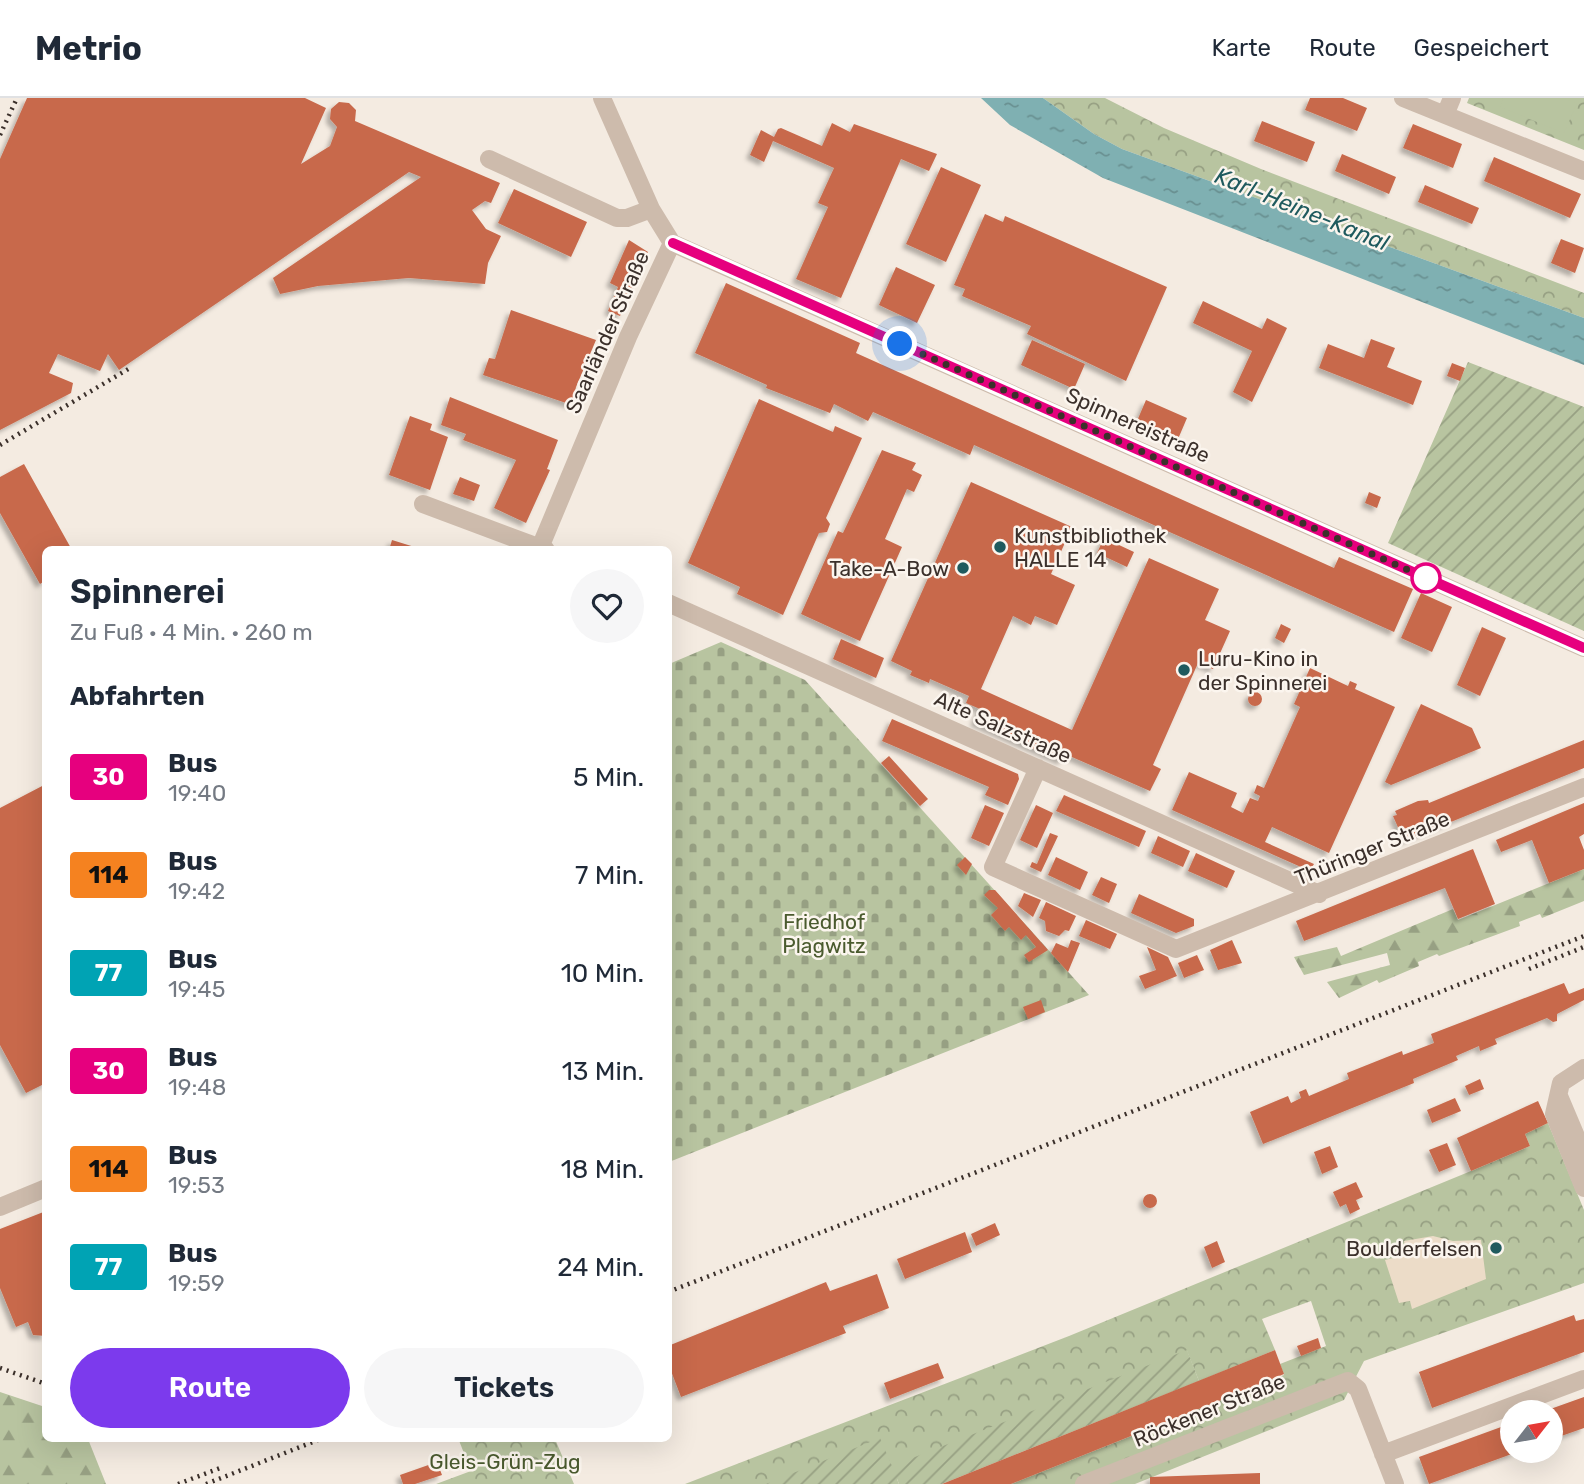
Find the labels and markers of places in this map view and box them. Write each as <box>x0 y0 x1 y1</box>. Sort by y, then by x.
place label: Kunstbibliothek HALLE 14 <box>1014 523 1166 572</box>
marker: Kunstbibliothek HALLE 14 <box>992 539 1008 555</box>
place label: Take-A-Bow <box>829 556 949 581</box>
marker: Take-A-Bow <box>955 560 971 576</box>
unlabelled marker <box>1411 563 1441 593</box>
place label: Luru-Kino in der Spinnerei <box>1198 646 1327 695</box>
marker: Luru-Kino in der Spinnerei <box>1176 662 1192 678</box>
place label: Boulderfelsen <box>1346 1236 1482 1261</box>
marker: Boulderfelsen <box>1488 1240 1504 1256</box>

